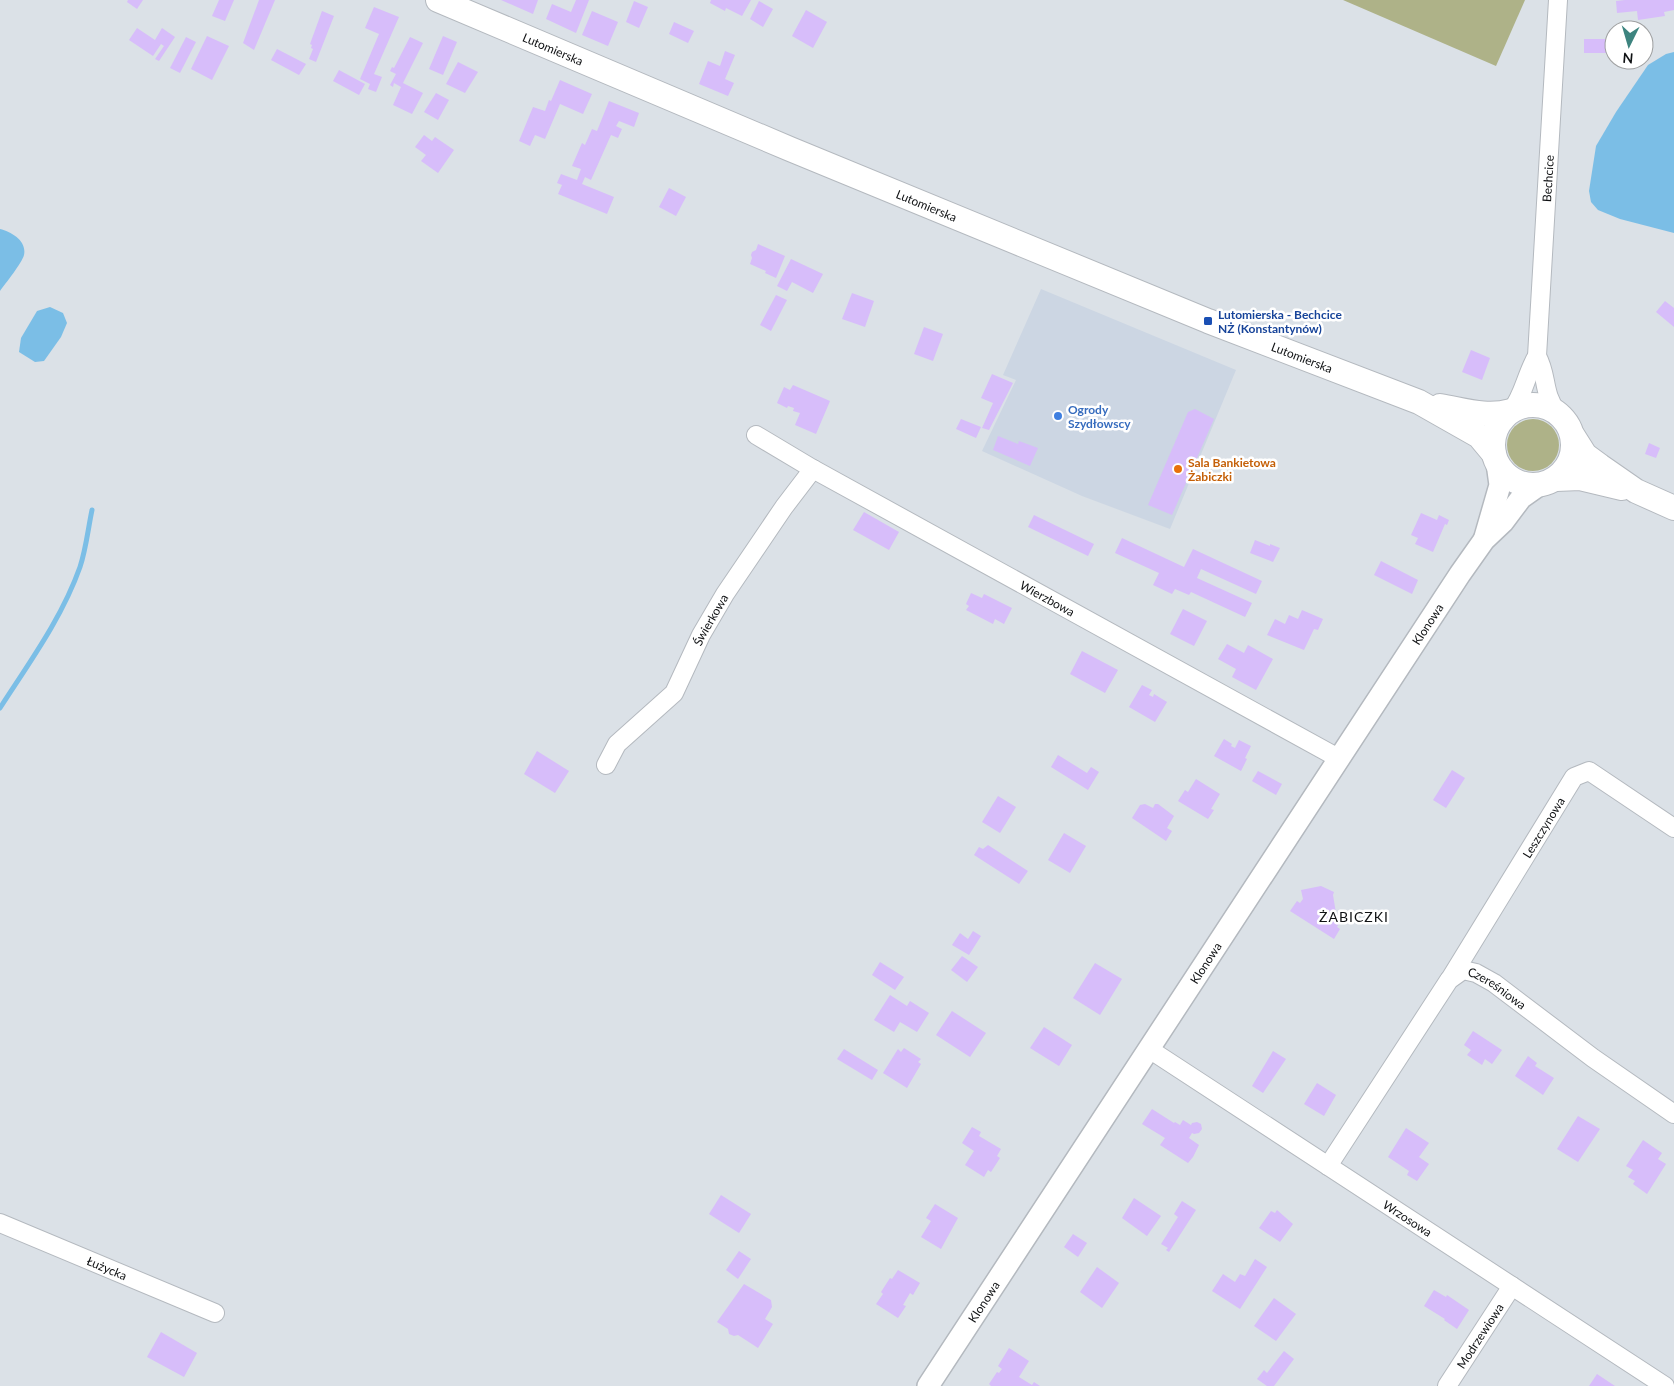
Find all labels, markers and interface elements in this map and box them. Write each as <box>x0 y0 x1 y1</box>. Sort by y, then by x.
north arrow <box>1604 20 1654 70</box>
street label: Lutomierska <box>521 29 586 68</box>
text: N <box>1622 50 1634 67</box>
street label: Bechcice <box>1539 154 1556 202</box>
street label: Lutomierska <box>894 186 959 224</box>
place label: Lutomierska - Bechcice NŻ (Konstantynów) <box>1218 307 1342 336</box>
marker: Lutomierska - Bechcice NŻ (Konstantynów) <box>1202 315 1214 327</box>
street label: Lutomierska <box>1269 339 1335 376</box>
place label: Ogrody Szydłowscy <box>1068 402 1131 431</box>
marker: Ogrody Szydłowscy <box>1052 410 1064 422</box>
place label: Sala Bankietowa Żabiczki <box>1188 455 1276 484</box>
marker: Sala Bankietowa Żabiczki <box>1172 463 1184 475</box>
street label: Wierzbowa <box>1017 577 1077 619</box>
street label: Świerkowa <box>690 591 731 648</box>
street label: Klonowa <box>1408 600 1446 647</box>
street label: Leszczynowa <box>1519 794 1568 861</box>
district label: ŻABICZKI <box>1319 908 1389 925</box>
street label: Klonowa <box>1186 939 1224 986</box>
street label: Czereśniowa <box>1467 964 1529 1012</box>
street label: Wrzosowa <box>1380 1196 1435 1239</box>
street label: Łużycka <box>85 1253 129 1283</box>
street label: Klonowa <box>964 1278 1002 1325</box>
street label: Modrzewiowa <box>1453 1300 1506 1371</box>

